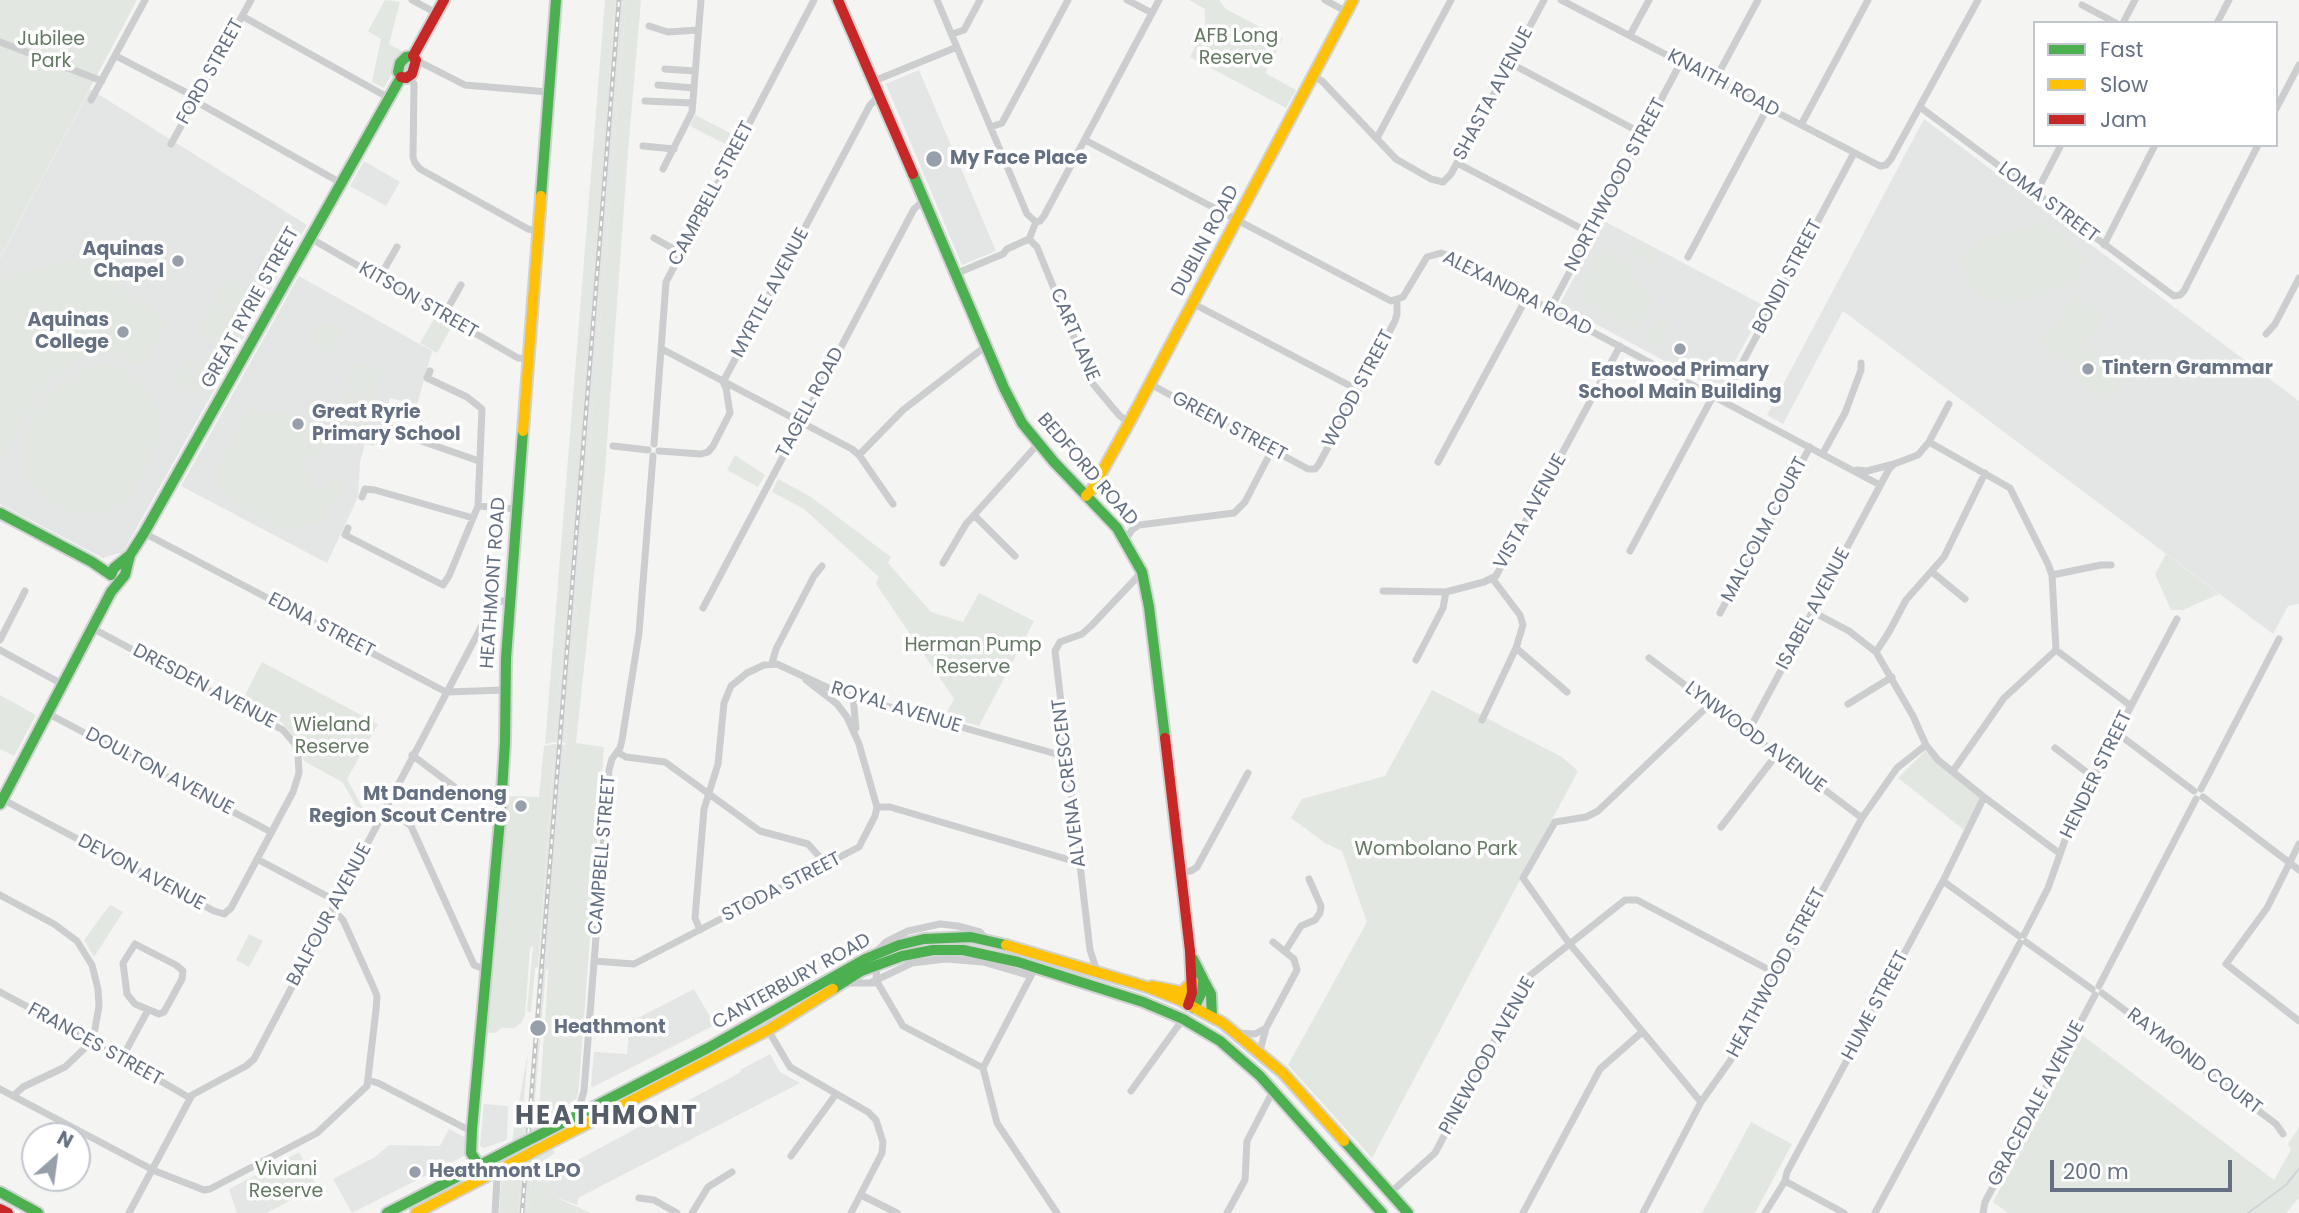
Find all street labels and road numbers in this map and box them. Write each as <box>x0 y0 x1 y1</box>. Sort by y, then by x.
street label: FORD STREET <box>173 15 249 129</box>
street label: SHASTA AVENUE <box>1449 23 1539 165</box>
street label: KNAITH ROAD <box>1663 45 1783 123</box>
street label: NORTHWOOD STREET <box>1561 94 1671 276</box>
street label: CAMPBELL STREET <box>664 118 760 270</box>
street label: LOMA STREET <box>1993 158 2103 248</box>
street label: DUBLIN ROAD <box>1167 182 1245 300</box>
street label: BONDI STREET <box>1748 216 1828 338</box>
street label: GREAT RYRIE STREET <box>197 223 305 393</box>
street label: MYRTLE AVENUE <box>727 224 815 362</box>
street label: ALEXANDRA ROAD <box>1439 247 1595 341</box>
street label: KITSON STREET <box>354 258 482 344</box>
street label: CART LANE <box>1044 285 1104 385</box>
street label: WOOD STREET <box>1318 326 1400 452</box>
street label: TAGELL ROAD <box>772 344 850 462</box>
street label: GREEN STREET <box>1168 387 1290 467</box>
street label: BEDFORD ROAD <box>1032 409 1142 531</box>
street label: VISTA AVENUE <box>1490 450 1572 574</box>
street label: MALCOLM COURT <box>1717 454 1813 606</box>
street label: HEATHMONT ROAD <box>477 496 511 670</box>
street label: ISABEL AVENUE <box>1772 544 1856 674</box>
street label: EDNA STREET <box>264 588 378 664</box>
street label: DRESDEN AVENUE <box>129 640 279 734</box>
street label: ROYAL AVENUE <box>828 677 964 739</box>
street label: LYNWOOD AVENUE <box>1680 677 1830 799</box>
street label: ALVENA CRESCENT <box>1048 697 1092 869</box>
street label: HENDER STREET <box>2056 708 2138 842</box>
street label: DOULTON AVENUE <box>81 723 237 821</box>
street label: CAMPBELL STREET <box>585 774 621 936</box>
street label: DEVON AVENUE <box>74 830 208 916</box>
street label: BALFOUR AVENUE <box>283 840 377 990</box>
street label: STODA STREET <box>719 848 845 928</box>
street label: HEATHWOOD STREET <box>1723 884 1831 1062</box>
street label: CANTERBURY ROAD <box>709 929 875 1035</box>
street label: HUME STREET <box>1838 948 1914 1064</box>
street label: PINEWOOD AVENUE <box>1435 973 1541 1139</box>
street label: FRANCES STREET <box>24 999 166 1091</box>
street label: RAYMOND COURT <box>2122 1004 2266 1120</box>
street label: GRACEDALE AVENUE <box>1984 1017 2090 1191</box>

